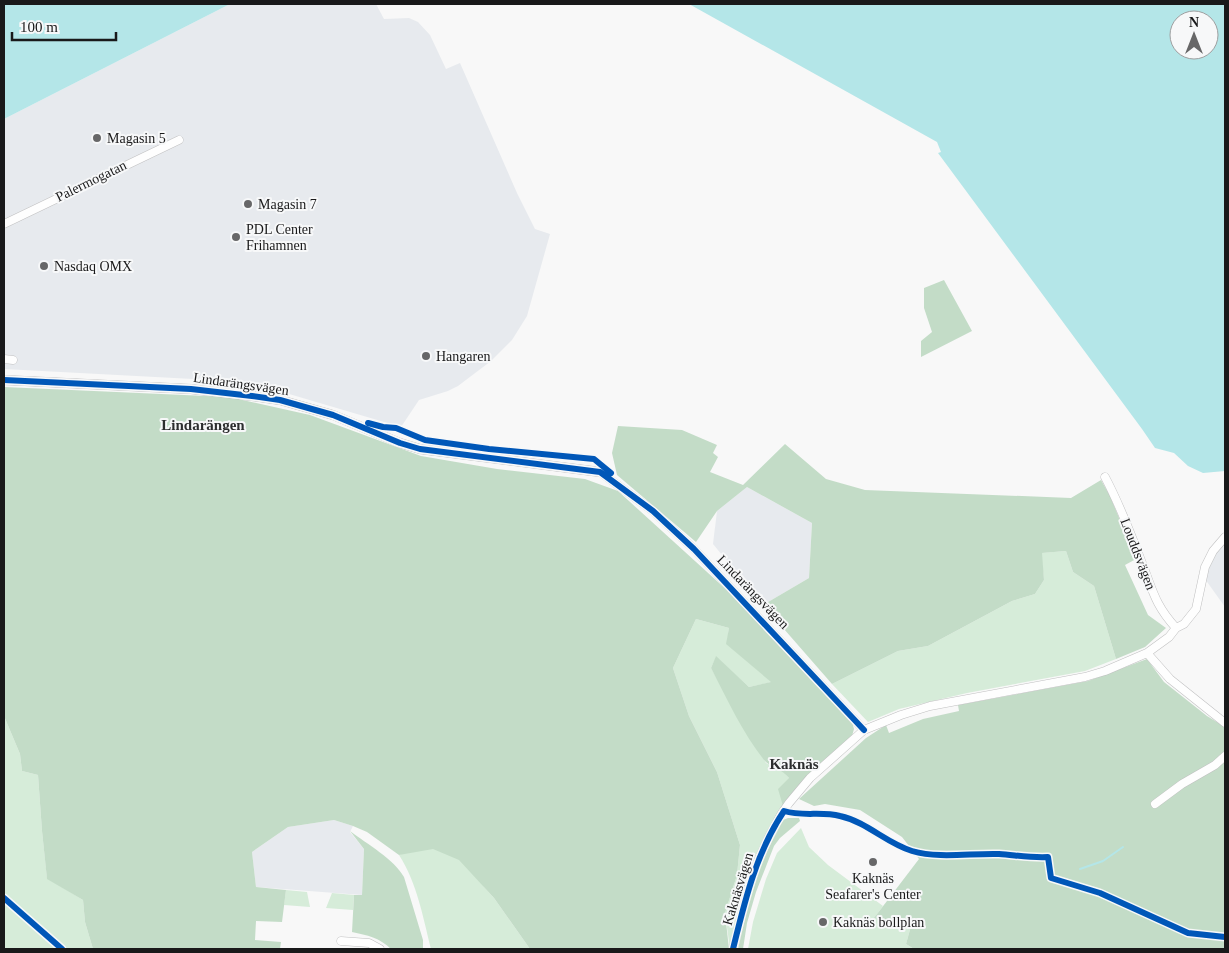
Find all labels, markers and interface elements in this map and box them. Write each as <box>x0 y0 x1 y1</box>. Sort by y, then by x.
scale bar <box>12 10 116 42</box>
north arrow <box>1169 10 1219 60</box>
text: N <box>1189 15 1199 30</box>
text: 100 m <box>20 19 58 35</box>
place label: Magasin 5 <box>107 131 166 146</box>
marker: Magasin 5 <box>91 132 103 144</box>
street label: Palermogatan <box>53 157 129 205</box>
place label: Magasin 7 <box>258 197 317 212</box>
marker: Magasin 7 <box>242 198 254 210</box>
place label: PDL Center Frihamnen <box>246 222 313 253</box>
marker: PDL Center Frihamnen <box>230 231 242 243</box>
place label: Nasdaq OMX <box>54 259 132 274</box>
marker: Nasdaq OMX <box>38 260 50 272</box>
place label: Hangaren <box>436 349 490 364</box>
marker: Hangaren <box>420 350 432 362</box>
street label: Lindarängsvägen <box>192 370 290 398</box>
district label: Lindarängen <box>161 417 245 433</box>
street label: Louddsvägen <box>1117 516 1159 592</box>
street label: Lindarängsvägen <box>714 552 792 632</box>
district label: Kaknäs <box>769 756 819 772</box>
street label: Kaknäsvägen <box>720 851 756 927</box>
marker: Kaknäs Seafarer's Center <box>867 856 879 868</box>
place label: Kaknäs Seafarer's Center <box>825 871 921 902</box>
place label: Kaknäs bollplan <box>833 915 924 930</box>
marker: Kaknäs bollplan <box>817 916 829 928</box>

